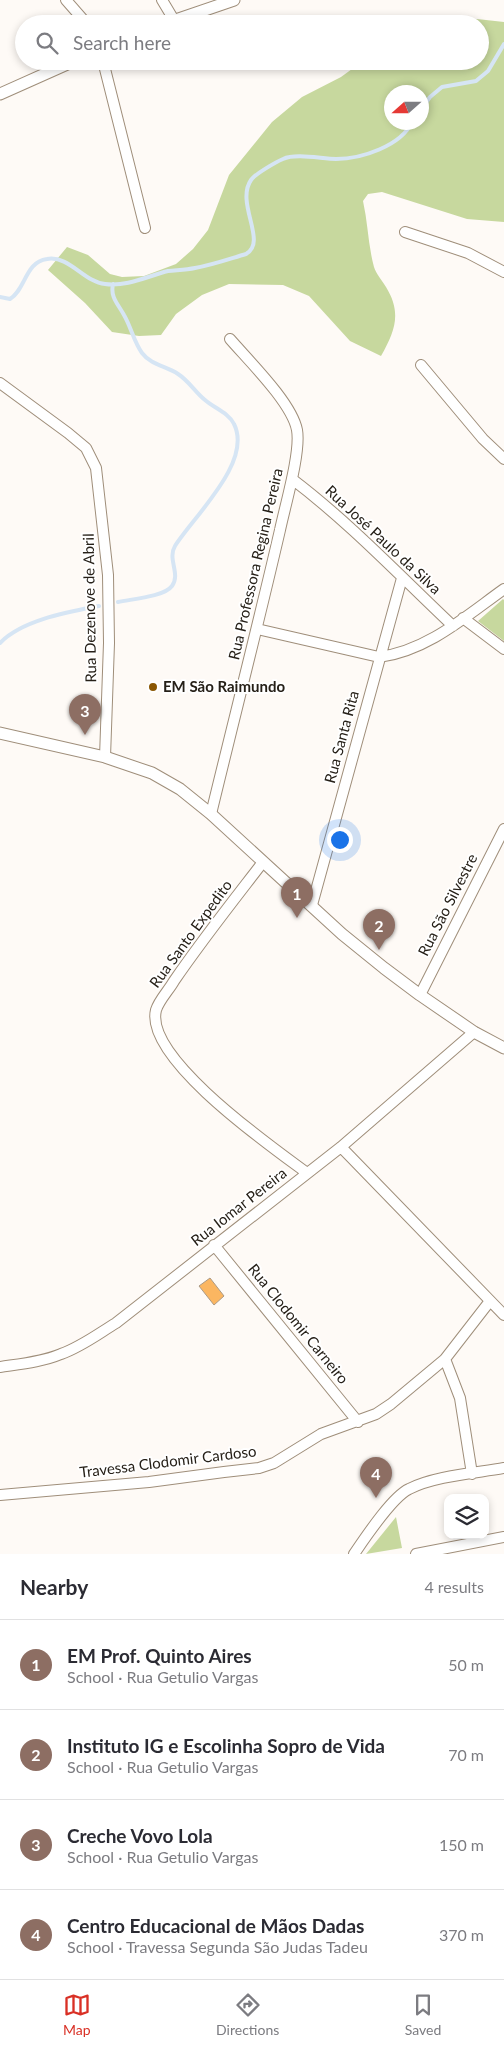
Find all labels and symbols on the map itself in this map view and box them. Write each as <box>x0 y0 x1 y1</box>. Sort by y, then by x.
north arrow <box>384 85 429 130</box>
street label: Rua Professora Regina Pereira <box>224 466 286 661</box>
street label: Rua José Paulo da Silva <box>322 481 445 598</box>
street label: Rua Dezenove de Abril <box>79 533 99 683</box>
place label: EM São Raimundo <box>163 677 285 695</box>
marker: EM São Raimundo <box>147 681 159 693</box>
street label: Rua Santa Rita <box>320 689 362 785</box>
pin: 3 <box>69 694 101 735</box>
your location <box>327 827 353 853</box>
street label: Rua São Silvestre <box>414 850 481 959</box>
street label: Rua Santo Expedito <box>145 876 235 991</box>
pin: 1 <box>281 877 313 918</box>
pin: 2 <box>363 909 395 950</box>
street label: Rua Iomar Pereira <box>187 1163 290 1249</box>
street label: Rua Clodomir Carneiro <box>245 1260 353 1387</box>
street label: Travessa Clodomir Cardoso <box>78 1441 257 1481</box>
pin: 4 <box>360 1457 392 1498</box>

